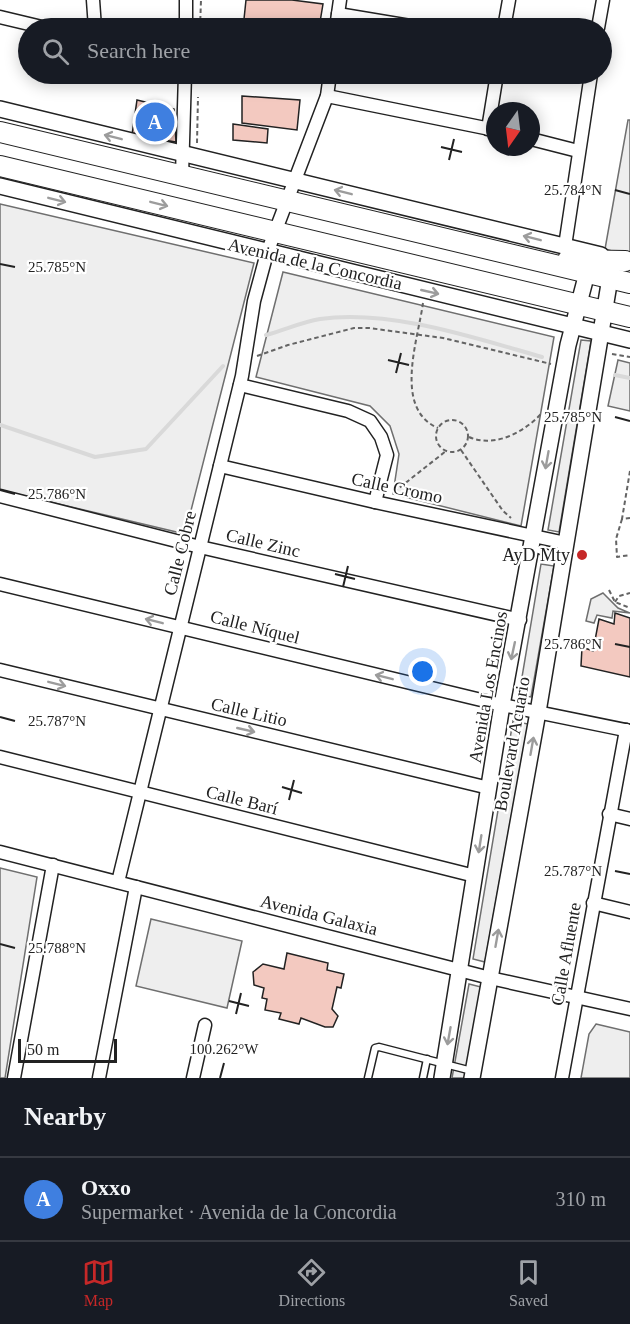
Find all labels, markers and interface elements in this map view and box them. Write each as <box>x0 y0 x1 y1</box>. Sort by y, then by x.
search box <box>18 18 612 84</box>
icon: search <box>39 35 72 68</box>
text: Search here <box>87 38 190 63</box>
pin: A <box>136 100 174 144</box>
north arrow <box>486 102 540 156</box>
one-way arrow <box>103 130 122 142</box>
text: 25.784°N <box>544 182 602 198</box>
one-way arrow <box>334 186 353 198</box>
one-way arrow <box>47 195 66 207</box>
one-way arrow <box>149 199 168 210</box>
one-way arrow <box>523 232 542 244</box>
street label: Avenida de la Concordia <box>226 234 404 294</box>
text: 25.785°N <box>28 259 86 275</box>
one-way arrow <box>420 286 439 298</box>
text: 25.785°N <box>544 409 602 425</box>
one-way arrow <box>542 449 553 469</box>
street label: Calle Cromo <box>350 469 444 507</box>
text: 25.786°N <box>28 486 86 502</box>
street label: Calle Cobre <box>160 509 200 597</box>
street label: Calle Zinc <box>224 525 302 561</box>
place label: AyD Mty <box>502 545 570 565</box>
marker: AyD Mty <box>575 548 589 562</box>
street label: Calle Níquel <box>208 606 302 648</box>
street label: Avenida Los Encinos <box>465 610 511 764</box>
one-way arrow <box>144 615 163 627</box>
text: 25.786°N <box>544 636 602 652</box>
one-way arrow <box>507 641 518 661</box>
your location <box>408 657 437 686</box>
one-way arrow <box>375 670 394 682</box>
street label: Boulevard Acuario <box>490 675 534 813</box>
one-way arrow <box>47 678 66 690</box>
street label: Calle Litio <box>209 694 289 730</box>
text: 25.787°N <box>28 713 86 729</box>
one-way arrow <box>236 725 256 736</box>
one-way arrow <box>527 737 538 756</box>
street label: Calle Barí <box>204 781 280 819</box>
one-way arrow <box>475 833 486 853</box>
text: 25.787°N <box>544 863 602 879</box>
street label: Avenida Galaxia <box>258 891 380 939</box>
street label: Calle Afluente <box>547 901 585 1007</box>
one-way arrow <box>492 928 503 948</box>
text: 25.788°N <box>28 940 86 956</box>
one-way arrow <box>443 1026 454 1045</box>
scale bar <box>18 1036 117 1064</box>
text: 50 m <box>27 1041 59 1058</box>
text: 100.262°W <box>190 1041 259 1057</box>
text: Nearby <box>24 1102 106 1131</box>
text: Oxxo <box>81 1175 131 1200</box>
text: A <box>36 1188 51 1210</box>
text: 310 m <box>555 1188 606 1210</box>
text: Supermarket · Avenida de la Concordia <box>81 1201 397 1223</box>
tab: Map <box>82 1256 115 1310</box>
tab: Directions <box>279 1256 345 1310</box>
tab: Saved <box>509 1256 548 1310</box>

